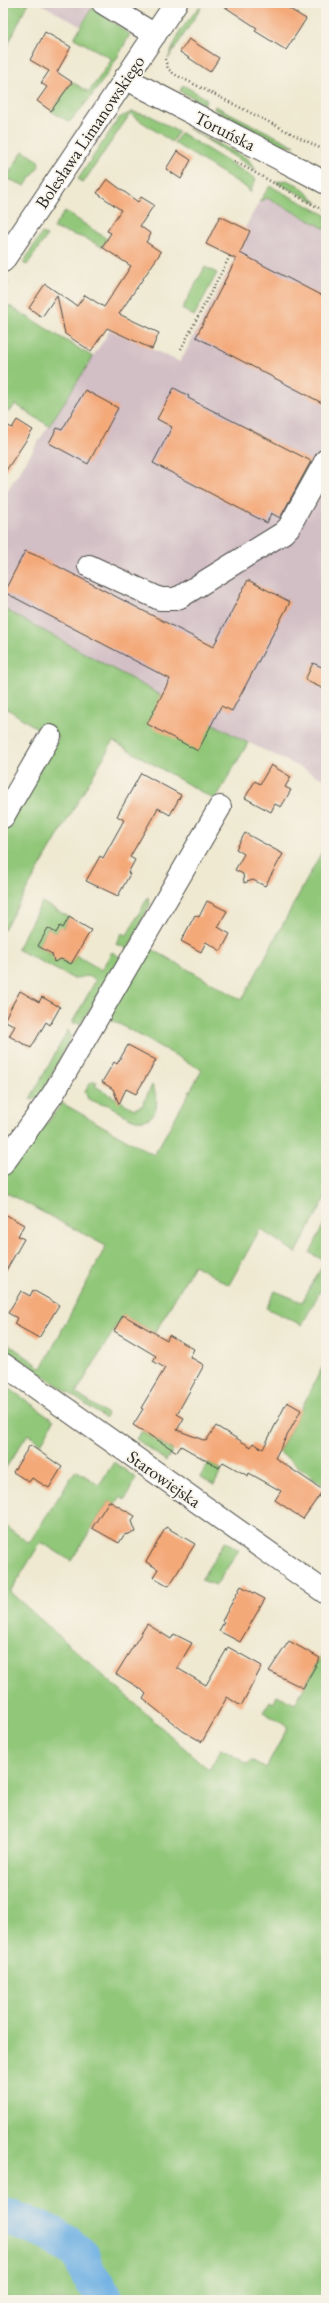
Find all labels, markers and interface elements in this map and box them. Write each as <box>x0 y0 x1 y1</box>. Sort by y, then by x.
street label: Bolesława Limanowskiego <box>30 51 150 213</box>
street label: Toruńska <box>191 105 260 156</box>
street label: Starowiejska <box>123 1445 206 1513</box>

